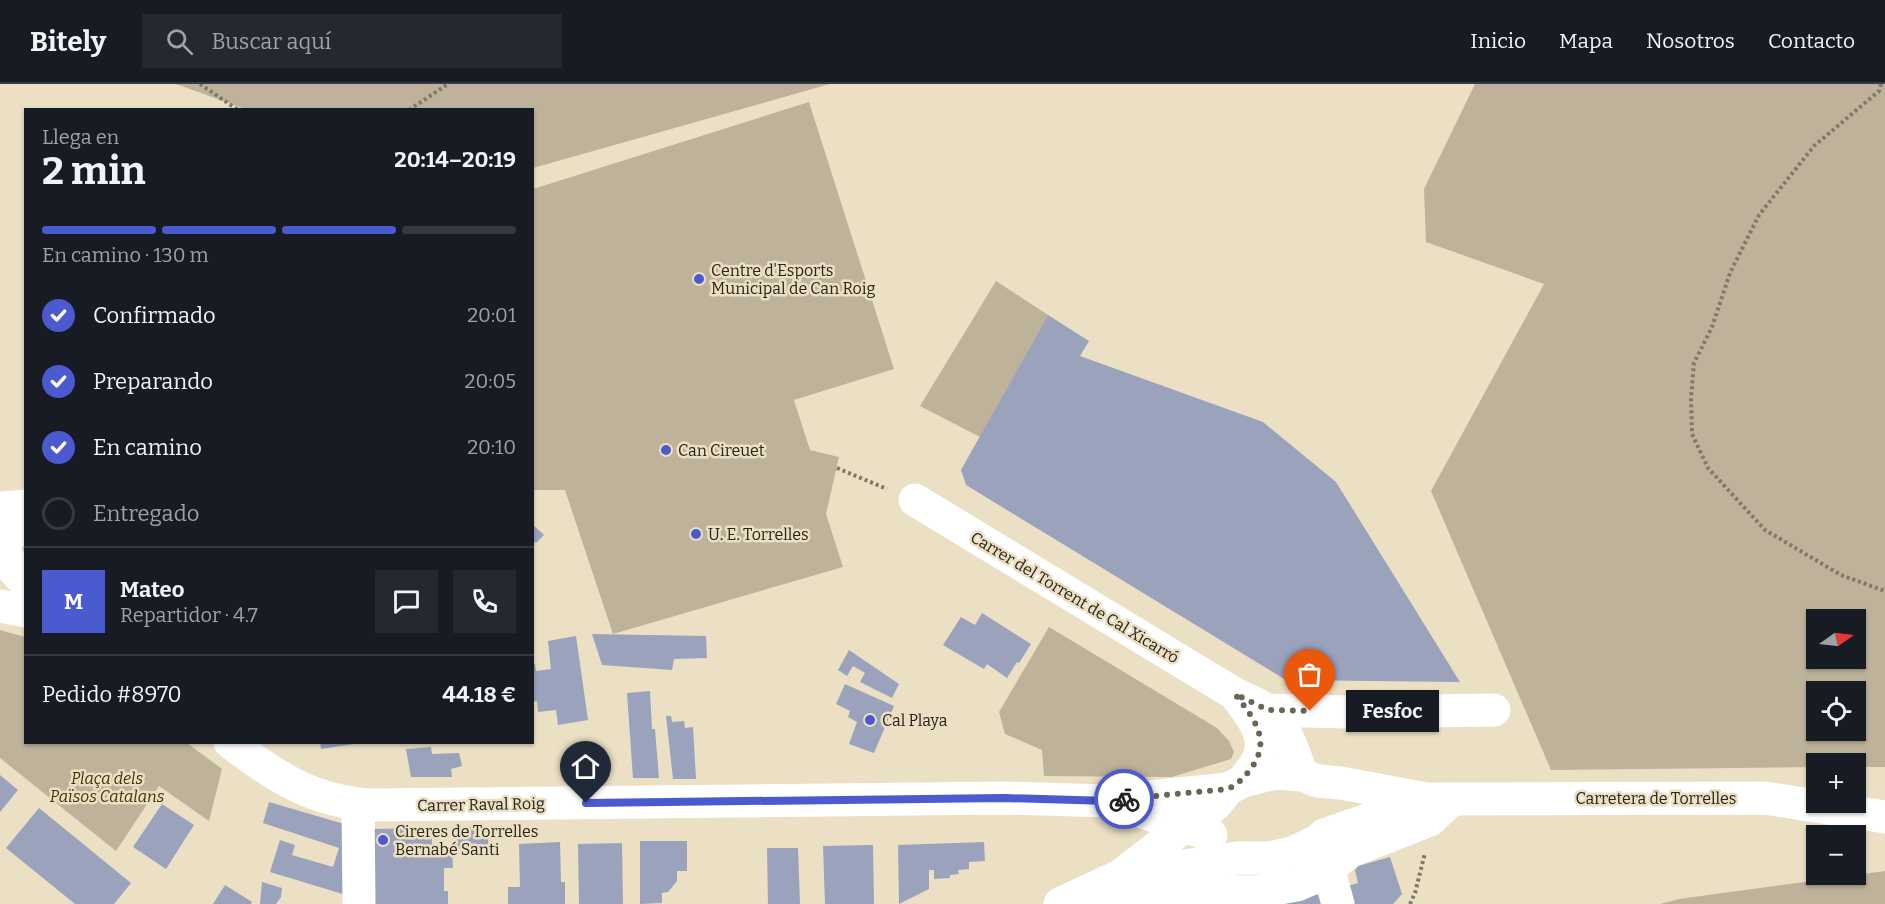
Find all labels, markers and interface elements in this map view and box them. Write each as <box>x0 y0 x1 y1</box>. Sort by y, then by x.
search box <box>142 14 562 68</box>
text: Bitely <box>30 25 106 58</box>
icon: search <box>163 25 196 58</box>
text: Buscar aquí <box>211 28 331 55</box>
text: Inicio <box>1470 28 1526 54</box>
text: Mapa <box>1559 28 1613 54</box>
text: Nosotros <box>1646 28 1735 54</box>
text: Contacto <box>1768 28 1855 54</box>
text: Llega en <box>42 125 119 149</box>
text: 20:14–20:19 <box>394 146 516 173</box>
text: 2 min <box>42 148 146 194</box>
text: En camino · 130 m <box>42 243 209 267</box>
place label: Centre d'Esports Municipal de Can Roig <box>711 261 876 298</box>
marker: Centre d'Esports Municipal de Can Roig <box>692 272 706 286</box>
icon: check <box>42 299 75 332</box>
text: Confirmado <box>93 302 216 329</box>
text: 20:01 <box>467 303 516 327</box>
icon: check <box>42 365 75 398</box>
text: Preparando <box>93 368 213 395</box>
text: 20:05 <box>465 369 516 393</box>
icon: check <box>42 431 75 464</box>
text: En camino <box>93 434 202 461</box>
text: 20:10 <box>467 435 516 459</box>
place label: Can Cireuet <box>678 441 765 460</box>
marker: Can Cireuet <box>659 443 673 457</box>
text: Entregado <box>93 500 199 527</box>
place label: U. E. Torrelles <box>708 525 809 544</box>
marker: U. E. Torrelles <box>689 527 703 541</box>
street label: Carrer del Torrent de Cal Xicarró <box>967 528 1182 667</box>
button: chat <box>375 570 438 633</box>
button: phone <box>453 570 516 633</box>
text: Mateo <box>120 576 184 603</box>
text: M <box>64 588 83 615</box>
text: Repartidor · 4.7 <box>120 603 258 627</box>
north arrow <box>1806 609 1866 669</box>
map controls <box>1806 609 1866 885</box>
pin <box>1284 649 1335 711</box>
icon: bag <box>1293 658 1326 691</box>
text: Pedido #8970 <box>42 681 182 708</box>
text: 44.18 € <box>442 681 516 708</box>
button: locate <box>1806 681 1866 741</box>
callout: Fesfoc <box>1346 690 1439 732</box>
text: Fesfoc <box>1362 699 1423 723</box>
place label: Cal Playa <box>882 711 948 730</box>
marker: Cal Playa <box>863 713 877 727</box>
pin <box>560 741 611 803</box>
icon: home <box>569 750 602 783</box>
button: + <box>1806 753 1866 813</box>
park label: Plaça dels Països Catalans <box>50 769 165 806</box>
courier <box>1094 769 1154 829</box>
icon: bike <box>1108 783 1141 816</box>
street label: Carretera de Torrelles <box>1575 789 1737 808</box>
street label: Carrer Raval Roig <box>417 794 545 815</box>
place label: Cireres de Torrelles Bernabé Santi <box>395 822 539 859</box>
button: − <box>1806 825 1866 885</box>
marker: Cireres de Torrelles Bernabé Santi <box>376 833 390 847</box>

